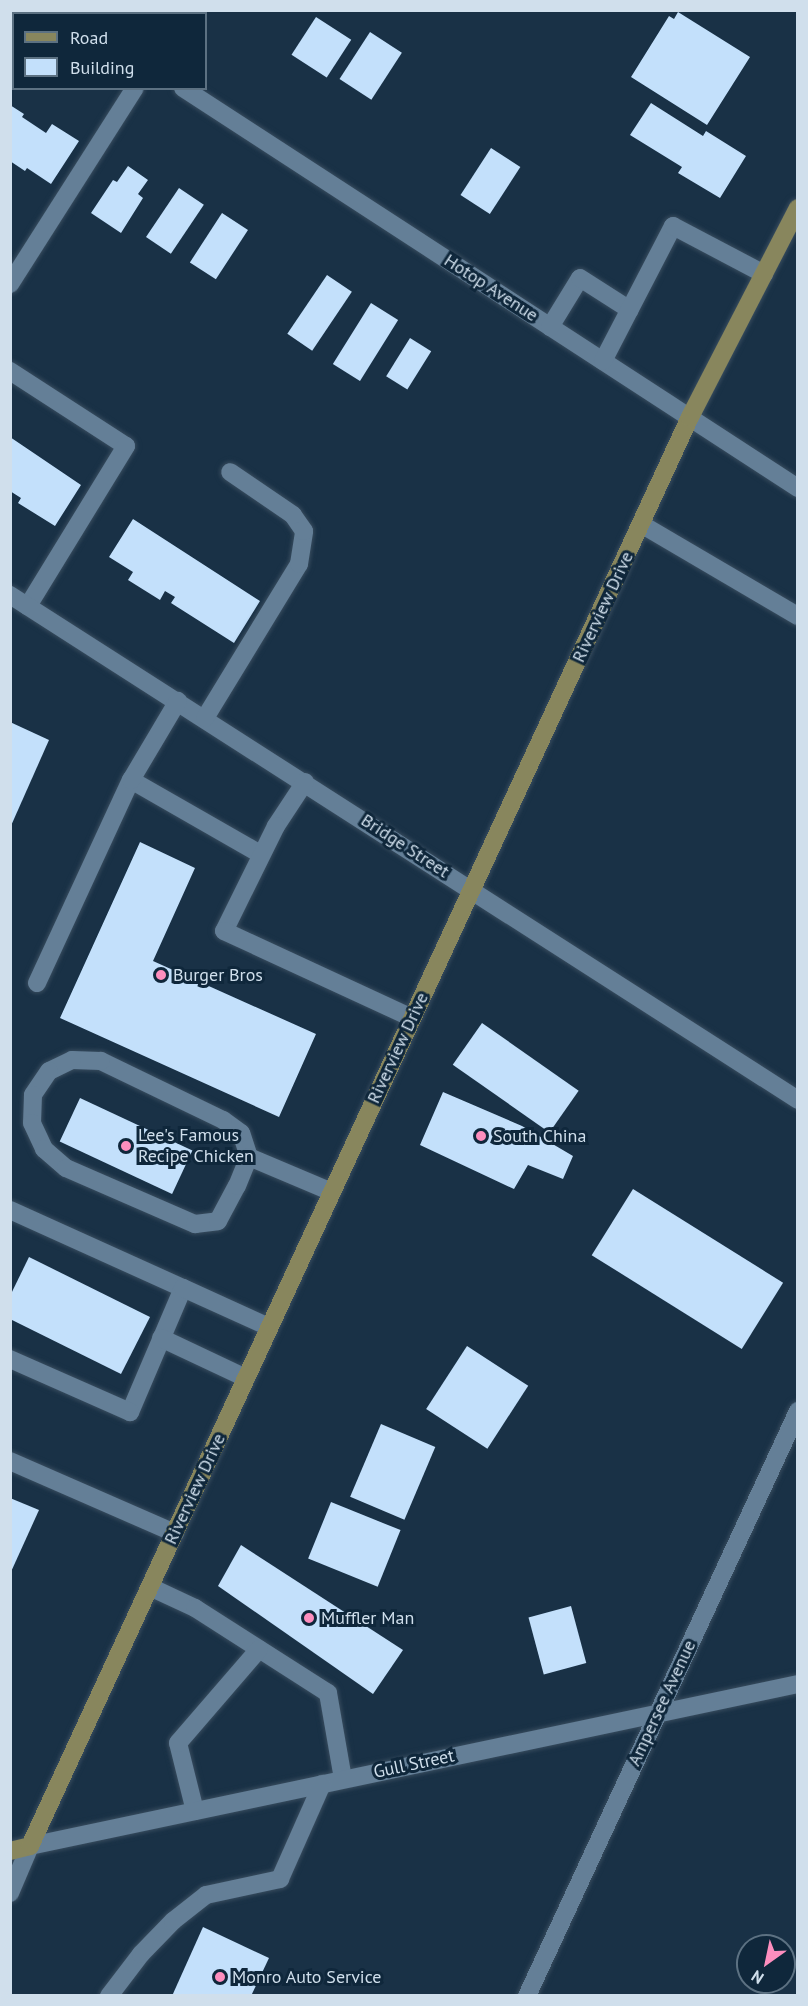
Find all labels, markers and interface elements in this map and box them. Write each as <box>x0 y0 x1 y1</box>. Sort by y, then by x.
legend <box>12 12 207 90</box>
text: Road <box>70 26 108 49</box>
text: Building <box>70 56 134 79</box>
street label: Hotop Avenue <box>440 250 542 326</box>
street label: Riverview Drive <box>568 548 638 666</box>
street label: Bridge Street <box>357 810 453 882</box>
place label: Burger Bros <box>173 964 263 986</box>
marker: Burger Bros <box>154 968 168 982</box>
street label: Riverview Drive <box>363 989 433 1107</box>
place label: Lee's Famous Recipe Chicken <box>138 1125 254 1168</box>
place label: South China <box>493 1125 586 1147</box>
marker: South China <box>474 1129 488 1143</box>
marker: Lee's Famous Recipe Chicken <box>119 1139 133 1153</box>
street label: Riverview Drive <box>160 1430 230 1548</box>
place label: Muffler Man <box>321 1607 414 1629</box>
marker: Muffler Man <box>302 1611 316 1625</box>
street label: Ampersee Avenue <box>623 1636 701 1770</box>
street label: Gull Street <box>372 1745 456 1783</box>
north arrow <box>736 1934 796 1994</box>
place label: Monro Auto Service <box>232 1966 382 1988</box>
text: N <box>747 1966 767 1989</box>
marker: Monro Auto Service <box>213 1970 227 1984</box>

